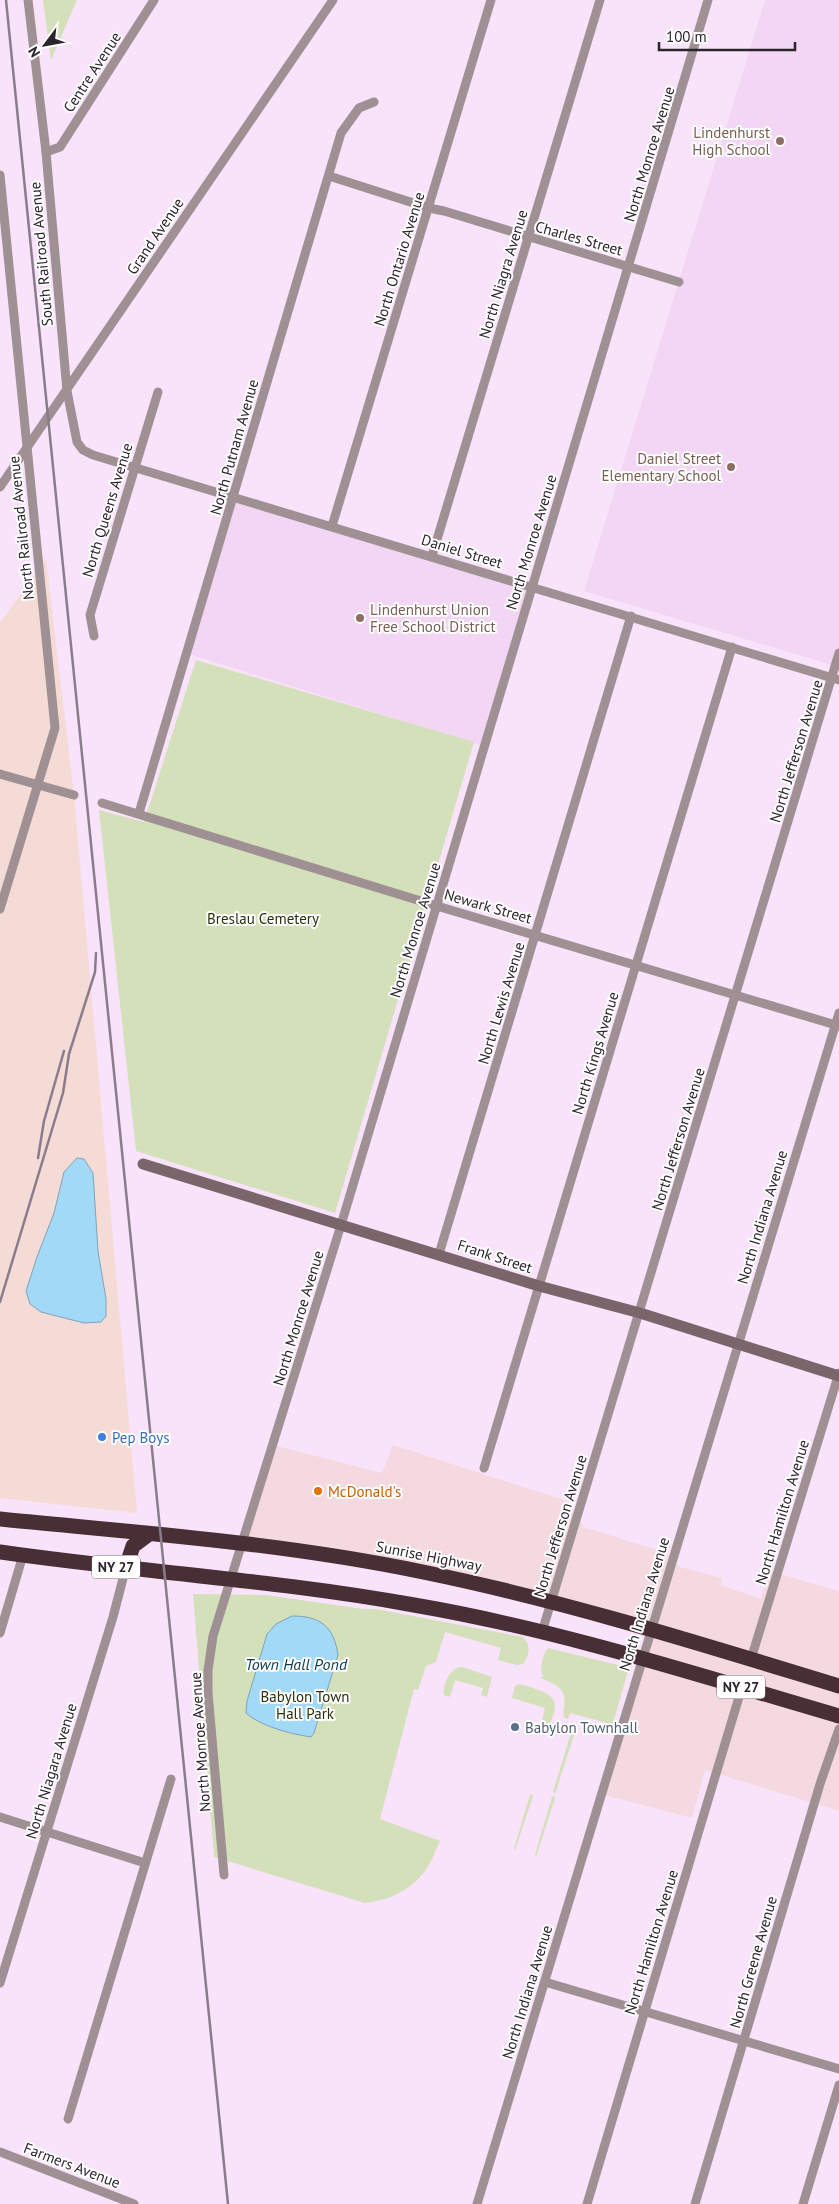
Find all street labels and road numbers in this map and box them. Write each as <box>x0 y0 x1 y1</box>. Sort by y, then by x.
street label: Centre Avenue <box>59 28 125 116</box>
street label: North Monroe Avenue <box>619 84 679 224</box>
street label: South Railroad Avenue <box>25 181 57 327</box>
street label: North Ontario Avenue <box>370 190 428 328</box>
street label: Grand Avenue <box>122 194 188 278</box>
street label: North Niagra Avenue <box>474 207 532 341</box>
street label: Charles Street <box>533 216 625 260</box>
street label: North Putnam Avenue <box>206 377 262 517</box>
street label: North Queens Avenue <box>78 441 136 579</box>
street label: North Railroad Avenue <box>4 455 38 601</box>
street label: North Monroe Avenue <box>501 472 561 612</box>
street label: Daniel Street <box>419 530 505 572</box>
street label: North Jefferson Avenue <box>765 677 827 825</box>
street label: North Monroe Avenue <box>385 860 445 1000</box>
street label: Newark Street <box>442 884 534 928</box>
street label: North Lewis Avenue <box>473 939 529 1067</box>
street label: North Kings Avenue <box>567 989 623 1117</box>
street label: North Jefferson Avenue <box>647 1065 709 1213</box>
street label: North Indiana Avenue <box>733 1148 791 1286</box>
street label: Frank Street <box>455 1235 535 1277</box>
street label: North Monroe Avenue <box>268 1248 328 1388</box>
street label: North Hamilton Avenue <box>751 1437 813 1587</box>
street label: North Jefferson Avenue <box>529 1452 591 1600</box>
street label: North Indiana Avenue <box>615 1535 673 1673</box>
street label: Sunrise Highway <box>375 1536 483 1576</box>
road number: NY 27 <box>92 1555 140 1578</box>
street label: North Monroe Avenue <box>186 1671 214 1813</box>
road number: NY 27 <box>717 1675 765 1698</box>
street label: North Niagara Avenue <box>21 1701 81 1841</box>
street label: North Hamilton Avenue <box>620 1867 682 2017</box>
street label: North Greene Avenue <box>725 1894 781 2030</box>
street label: North Indiana Avenue <box>498 1923 556 2061</box>
street label: Farmers Avenue <box>21 2138 123 2192</box>

